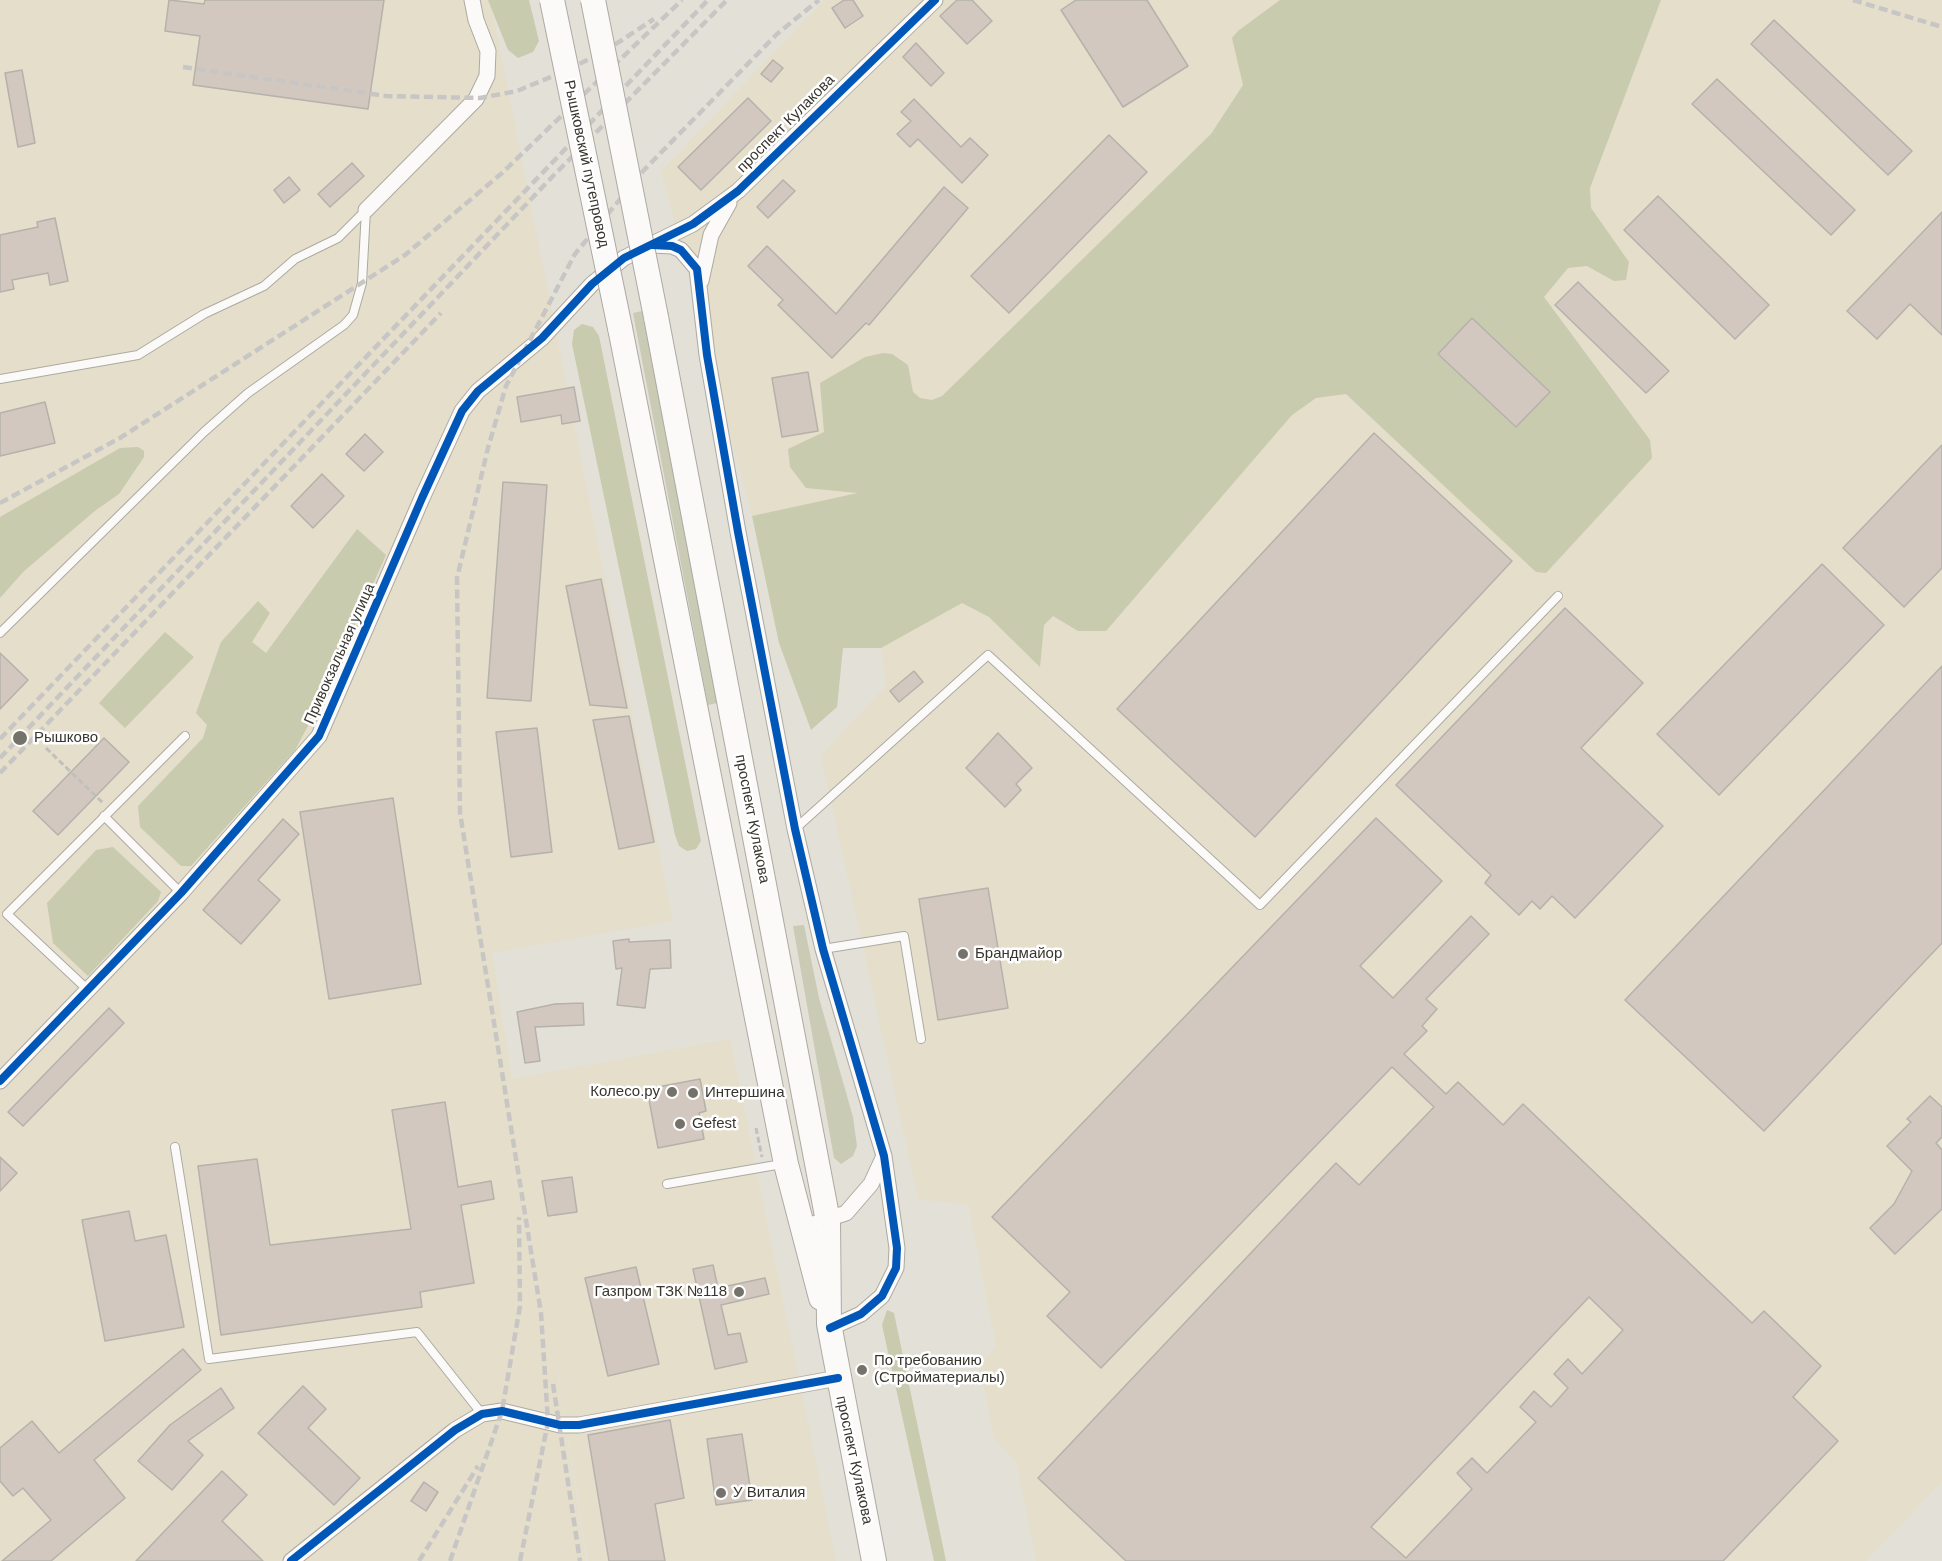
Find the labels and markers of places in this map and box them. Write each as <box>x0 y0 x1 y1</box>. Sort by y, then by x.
marker: Рышково <box>11 729 29 747</box>
place label: Рышково <box>34 729 98 747</box>
place label: Брандмайор <box>975 945 1062 963</box>
marker: Брандмайор <box>956 947 970 961</box>
place label: Колесо.ру <box>590 1083 660 1101</box>
place label: Интершина <box>705 1084 784 1102</box>
marker: Колесо.ру <box>665 1085 679 1099</box>
marker: Интершина <box>686 1086 700 1100</box>
place label: Gefest <box>692 1115 736 1133</box>
marker: Gefest <box>673 1117 687 1131</box>
place label: Газпром ТЗК №118 <box>594 1283 727 1301</box>
marker: Газпром ТЗК №118 <box>732 1285 746 1299</box>
place label: По требованию (Стройматериалы) <box>874 1352 1005 1387</box>
marker: По требованию (Стройматериалы) <box>855 1363 869 1377</box>
place label: У Виталия <box>733 1484 805 1502</box>
marker: У Виталия <box>714 1486 728 1500</box>

